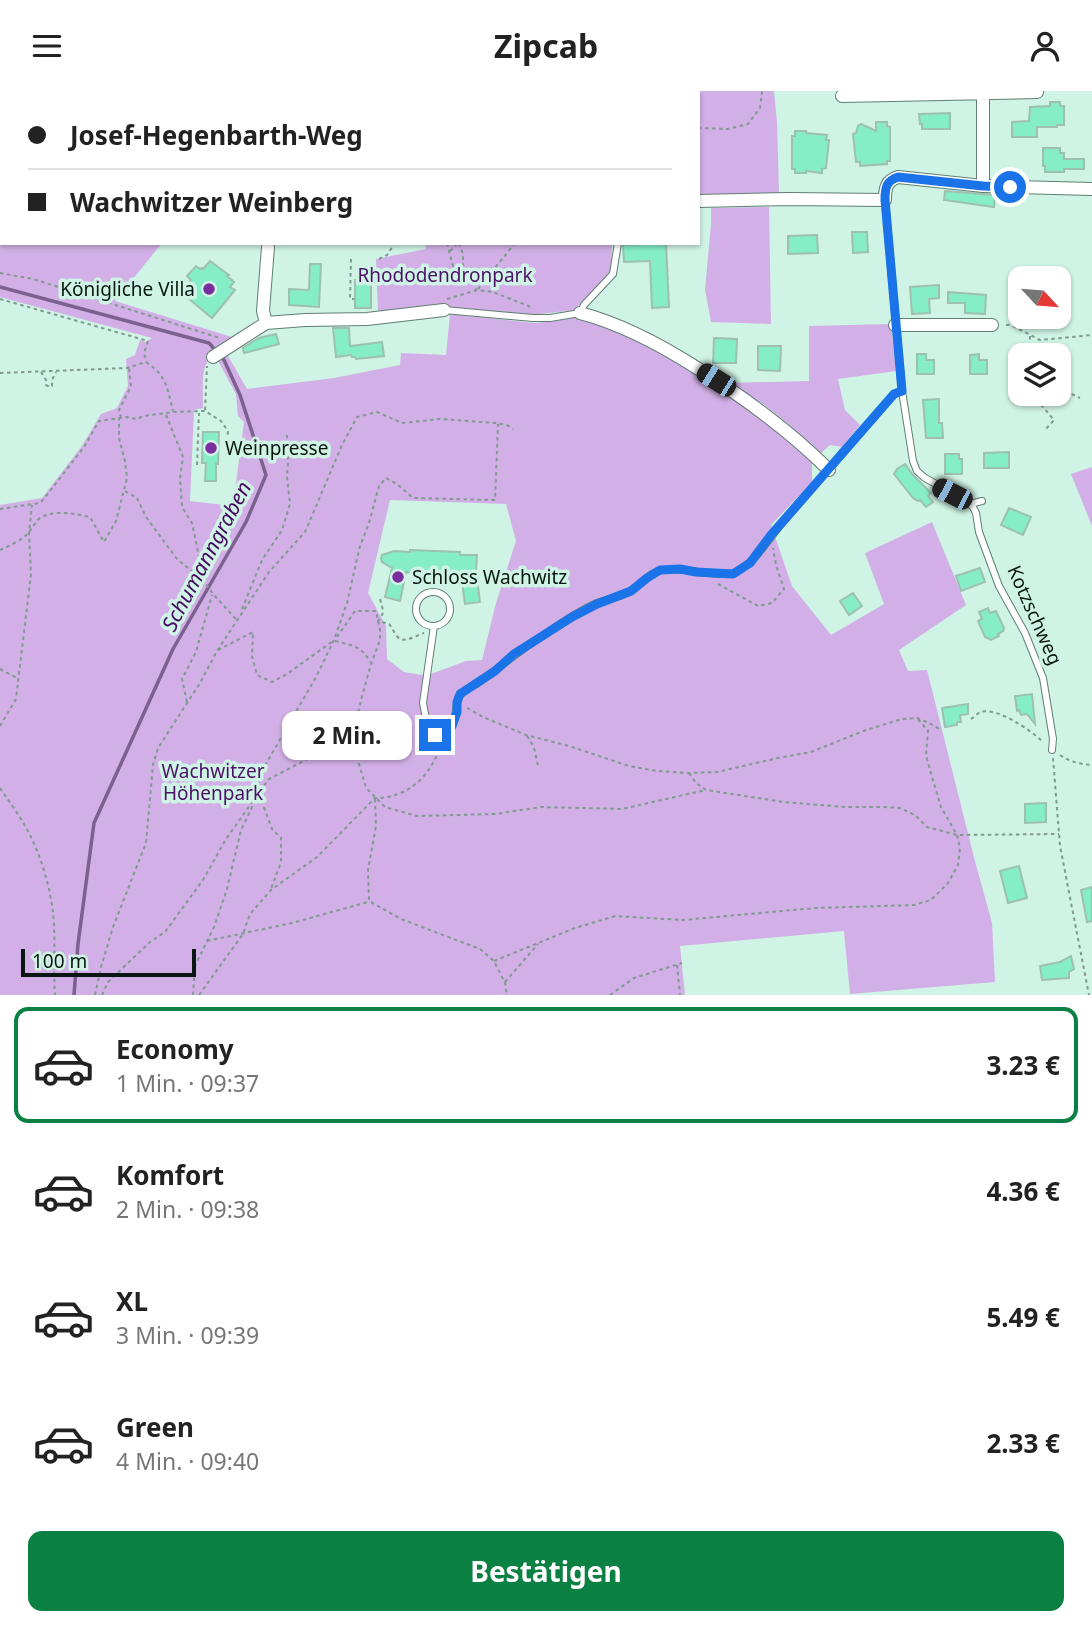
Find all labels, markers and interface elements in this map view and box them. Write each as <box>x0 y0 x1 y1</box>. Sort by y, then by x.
text: Zipcab <box>494 24 598 67</box>
icon: menu <box>28 27 66 65</box>
icon: person <box>1026 27 1064 65</box>
text: Josef-Hegenbarth-Weg <box>70 117 363 153</box>
route start <box>994 171 1026 203</box>
text: Wachwitzer Weinberg <box>70 184 353 220</box>
park label: Rhododendronpark <box>357 262 533 288</box>
north arrow <box>1008 266 1071 329</box>
map controls <box>1008 266 1071 406</box>
place label: Königliche Villa <box>60 276 195 302</box>
marker: Königliche Villa <box>201 281 217 297</box>
button: layers <box>1008 343 1071 406</box>
car <box>693 360 740 400</box>
place label: Weinpresse <box>225 435 328 461</box>
marker: Weinpresse <box>203 440 219 456</box>
car <box>929 475 976 513</box>
water label: Schumanngraben <box>155 476 257 636</box>
street label: Kotzschweg <box>1001 561 1069 669</box>
place label: Schloss Wachwitz <box>412 564 567 590</box>
marker: Schloss Wachwitz <box>390 569 406 585</box>
callout: 2 Min. <box>281 711 410 759</box>
text: 2 Min. <box>312 719 382 751</box>
route end <box>419 719 451 751</box>
park label: Wachwitzer Höhenpark <box>162 758 265 806</box>
scale bar <box>21 946 196 978</box>
text: 100 m <box>32 948 87 974</box>
text: Economy <box>116 1031 234 1067</box>
icon: car <box>32 1034 95 1097</box>
text: 3.23 € <box>986 1047 1060 1083</box>
text: 1 Min. · 09:37 <box>116 1067 259 1099</box>
text: Komfort <box>116 1157 224 1193</box>
icon: car <box>32 1160 95 1223</box>
text: 4.36 € <box>986 1173 1060 1209</box>
text: 2 Min. · 09:38 <box>116 1193 259 1225</box>
text: XL <box>116 1283 148 1319</box>
icon: car <box>32 1286 95 1349</box>
text: 5.49 € <box>986 1299 1060 1335</box>
text: 3 Min. · 09:39 <box>116 1319 259 1351</box>
text: Green <box>116 1409 194 1445</box>
icon: car <box>32 1412 95 1475</box>
text: 2.33 € <box>986 1425 1060 1461</box>
text: 4 Min. · 09:40 <box>116 1445 259 1477</box>
button: Bestätigen <box>28 1531 1064 1611</box>

